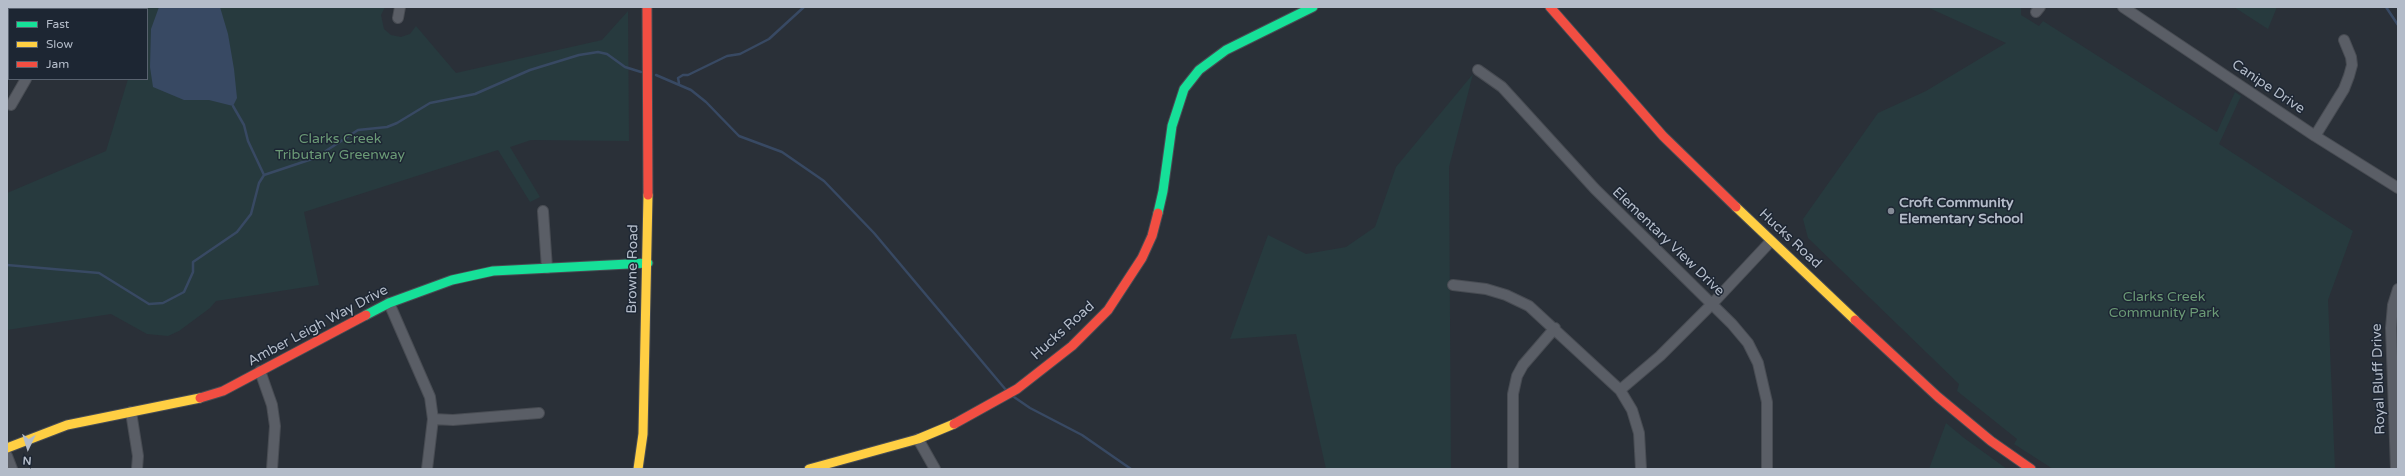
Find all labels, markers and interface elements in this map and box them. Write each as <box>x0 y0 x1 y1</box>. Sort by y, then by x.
legend <box>8 8 148 80</box>
text: Fast <box>46 17 69 31</box>
text: Slow <box>46 37 73 51</box>
street label: Canipe Drive <box>2228 56 2308 118</box>
text: Jam <box>46 57 69 71</box>
park label: Clarks Creek Tributary Greenway <box>275 131 405 164</box>
street label: Elementary View Drive <box>1608 184 1728 300</box>
place label: Croft Community Elementary School <box>1899 195 2023 228</box>
street label: Hucks Road <box>1755 206 1825 272</box>
marker: Croft Community Elementary School <box>1886 206 1896 216</box>
street label: Browne Road <box>624 224 642 314</box>
street label: Amber Leigh Way Drive <box>245 282 391 370</box>
park label: Clarks Creek Community Park <box>2109 289 2219 322</box>
street label: Hucks Road <box>1028 298 1098 364</box>
street label: Royal Bluff Drive <box>2369 323 2389 435</box>
north arrow <box>8 428 48 468</box>
text: N <box>22 454 32 467</box>

